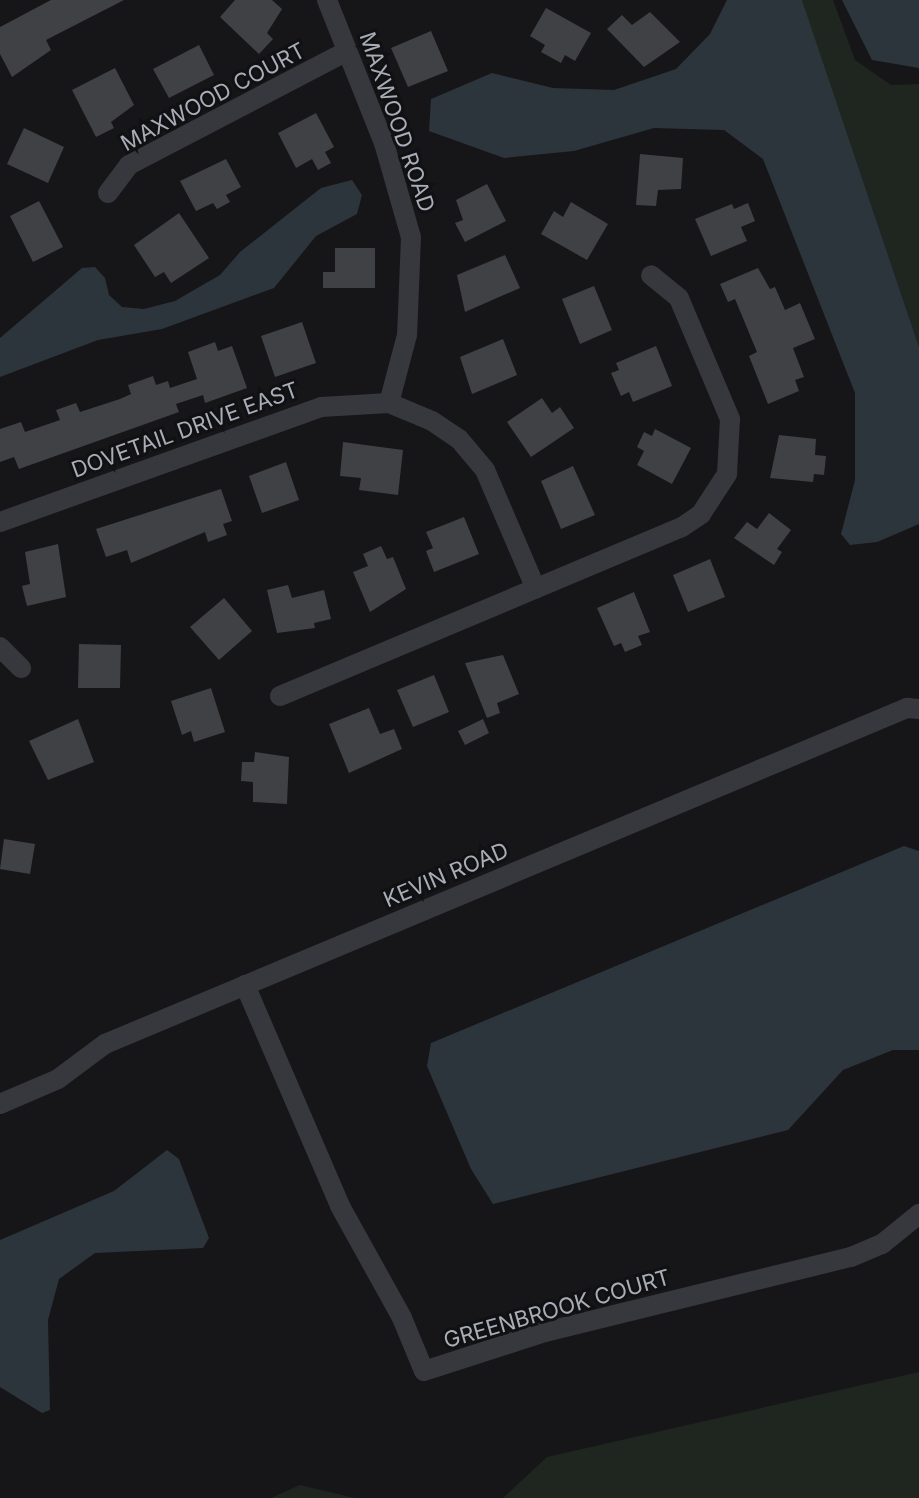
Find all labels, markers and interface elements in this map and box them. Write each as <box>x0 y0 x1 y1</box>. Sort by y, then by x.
street label: MAXWOOD ROAD <box>354 28 440 216</box>
street label: MAXWOOD COURT <box>116 37 310 157</box>
street label: DOVETAIL DRIVE EAST <box>68 377 302 483</box>
street label: KEVIN ROAD <box>380 837 512 913</box>
street label: GREENBROOK COURT <box>441 1264 673 1354</box>

